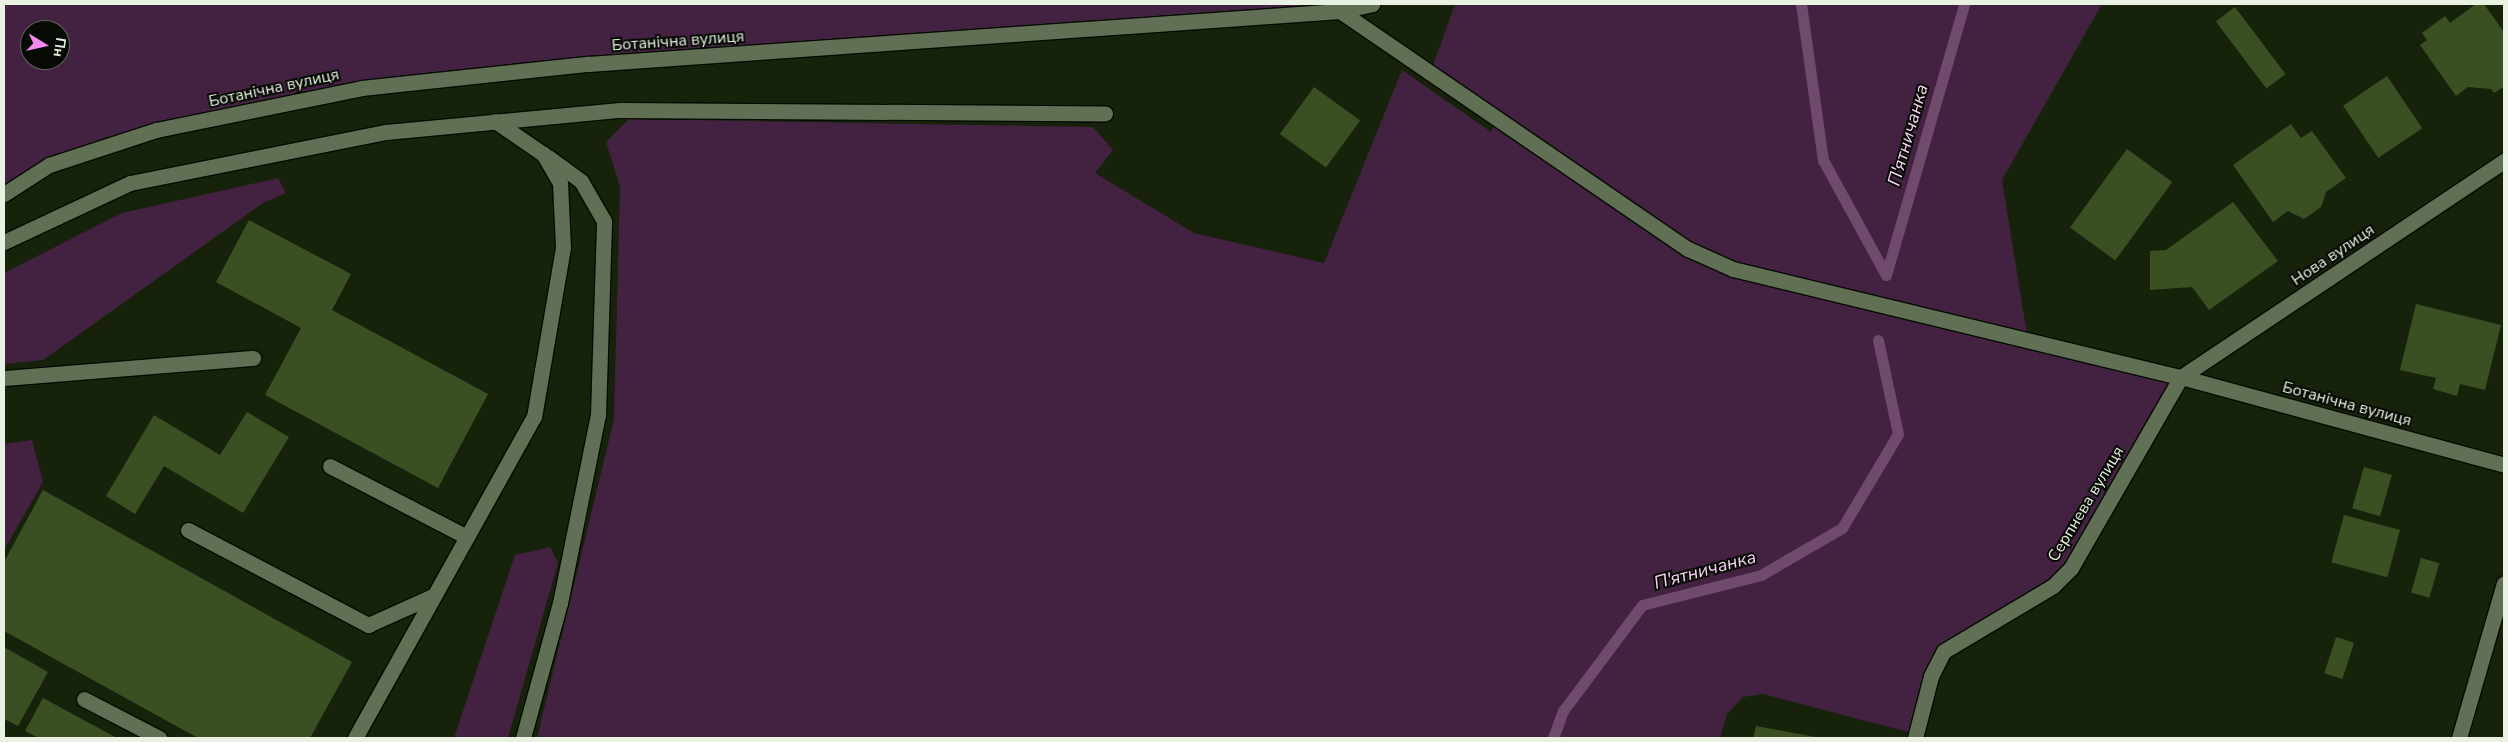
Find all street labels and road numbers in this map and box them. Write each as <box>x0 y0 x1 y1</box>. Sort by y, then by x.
street label: Ботанічна вулиця <box>611 27 745 55</box>
street label: Ботанічна вулиця <box>207 65 341 111</box>
street label: Нова вулиця <box>2288 220 2378 290</box>
street label: Ботанічна вулиця <box>2280 378 2414 430</box>
street label: Серпнева вулиця <box>2044 443 2128 565</box>

